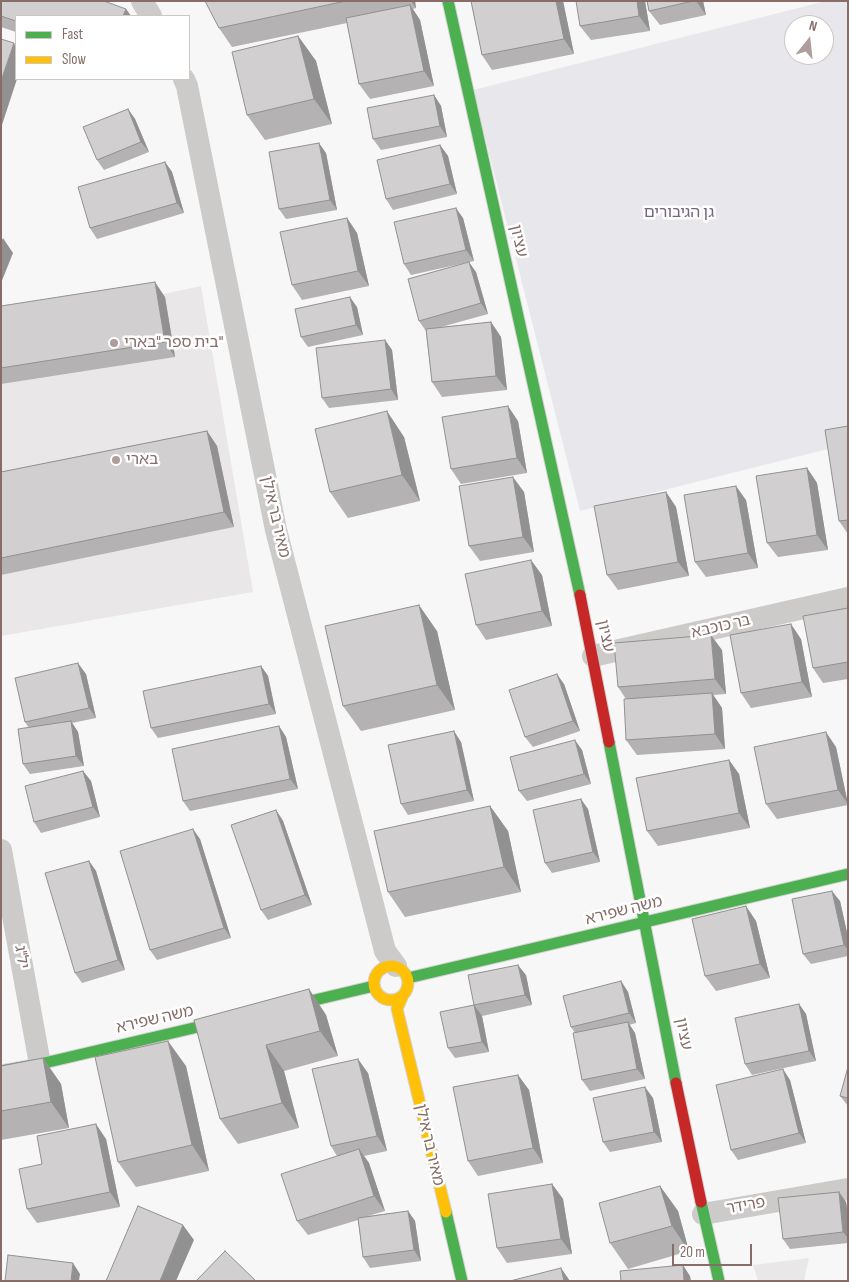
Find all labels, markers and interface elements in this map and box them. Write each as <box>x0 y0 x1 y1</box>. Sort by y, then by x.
legend <box>15 15 190 80</box>
north arrow <box>784 15 834 65</box>
text: N <box>807 17 819 35</box>
text: Fast <box>62 25 83 44</box>
text: Slow <box>62 50 86 69</box>
park label: גן הגיבורים <box>644 203 714 223</box>
street label: עציון <box>505 223 531 259</box>
place label: בית ספר "בארי" <box>124 333 223 353</box>
marker: בית ספר "בארי" <box>108 337 120 349</box>
place label: בארי <box>126 450 158 470</box>
marker: בארי <box>110 454 122 466</box>
street label: מאיר בר אילן <box>256 474 294 560</box>
street label: בר כוכבא <box>690 611 752 643</box>
street label: עציון <box>592 618 618 654</box>
street label: משה שפירא <box>583 892 665 930</box>
street label: יל"ג <box>9 944 33 970</box>
street label: משה שפירא <box>114 1002 196 1038</box>
street label: עציון <box>670 1016 696 1052</box>
street label: מאיר בר אילן <box>410 1102 448 1188</box>
street label: פרידר <box>725 1193 767 1219</box>
scale bar <box>674 1234 754 1266</box>
text: 20 m <box>680 1243 705 1262</box>

